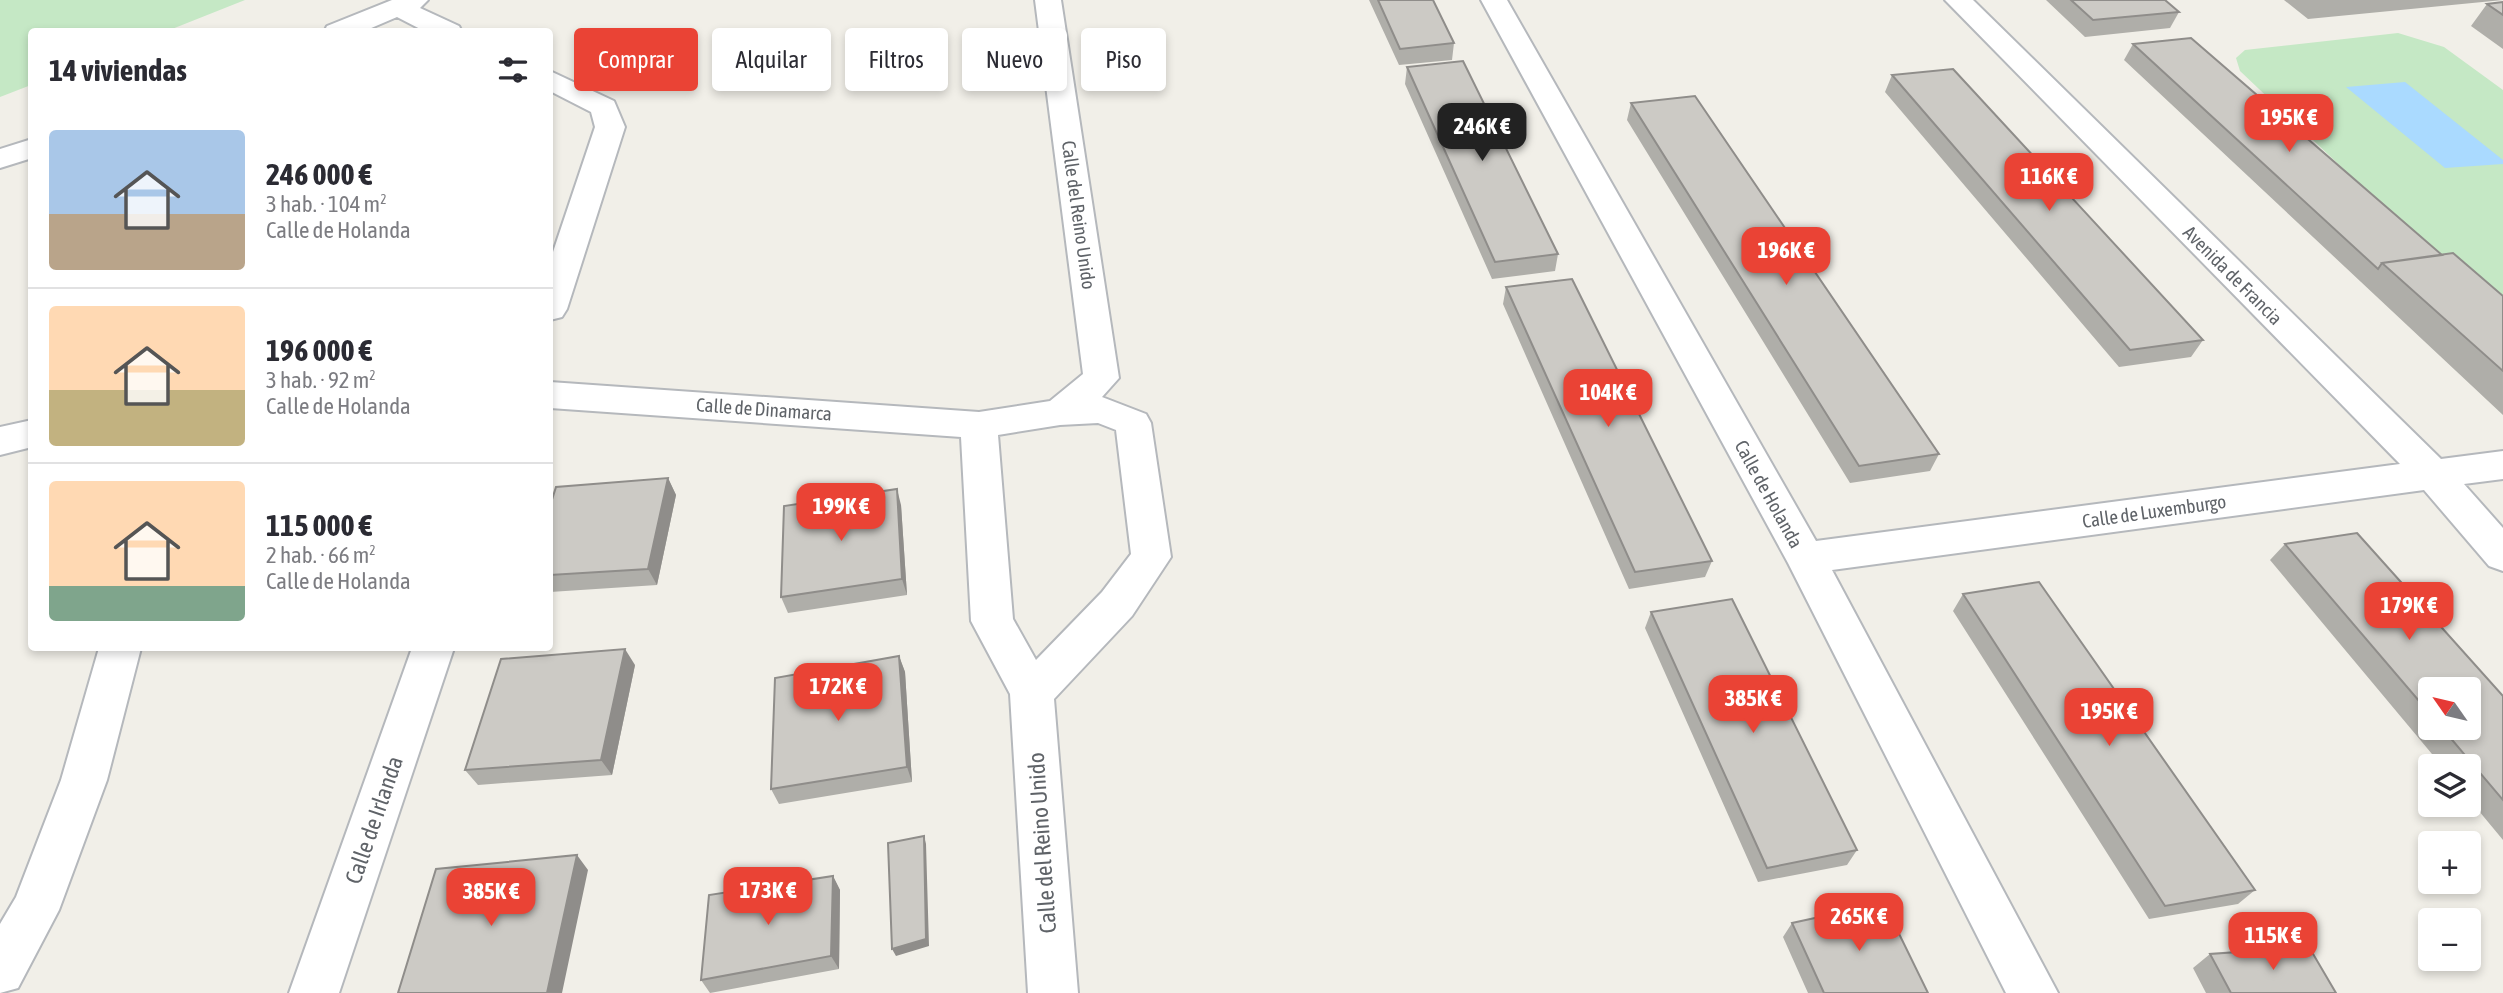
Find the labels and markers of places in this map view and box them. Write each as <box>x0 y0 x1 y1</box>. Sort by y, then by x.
pin: 195K € <box>2232 94 2346 154</box>
pin: 246K € <box>1425 104 1539 163</box>
pin: 116K € <box>1992 154 2106 213</box>
pin: 196K € <box>1729 228 1843 287</box>
pin: 104K € <box>1551 370 1665 429</box>
pin: 199K € <box>784 484 898 543</box>
pin: 179K € <box>2352 582 2466 642</box>
pin: 172K € <box>781 664 895 723</box>
pin: 385K € <box>1696 676 1810 735</box>
pin: 195K € <box>2052 688 2166 748</box>
pin: 173K € <box>711 867 825 927</box>
pin: 385K € <box>434 869 548 928</box>
pin: 265K € <box>1802 894 1916 953</box>
pin: 115K € <box>2216 912 2330 972</box>

